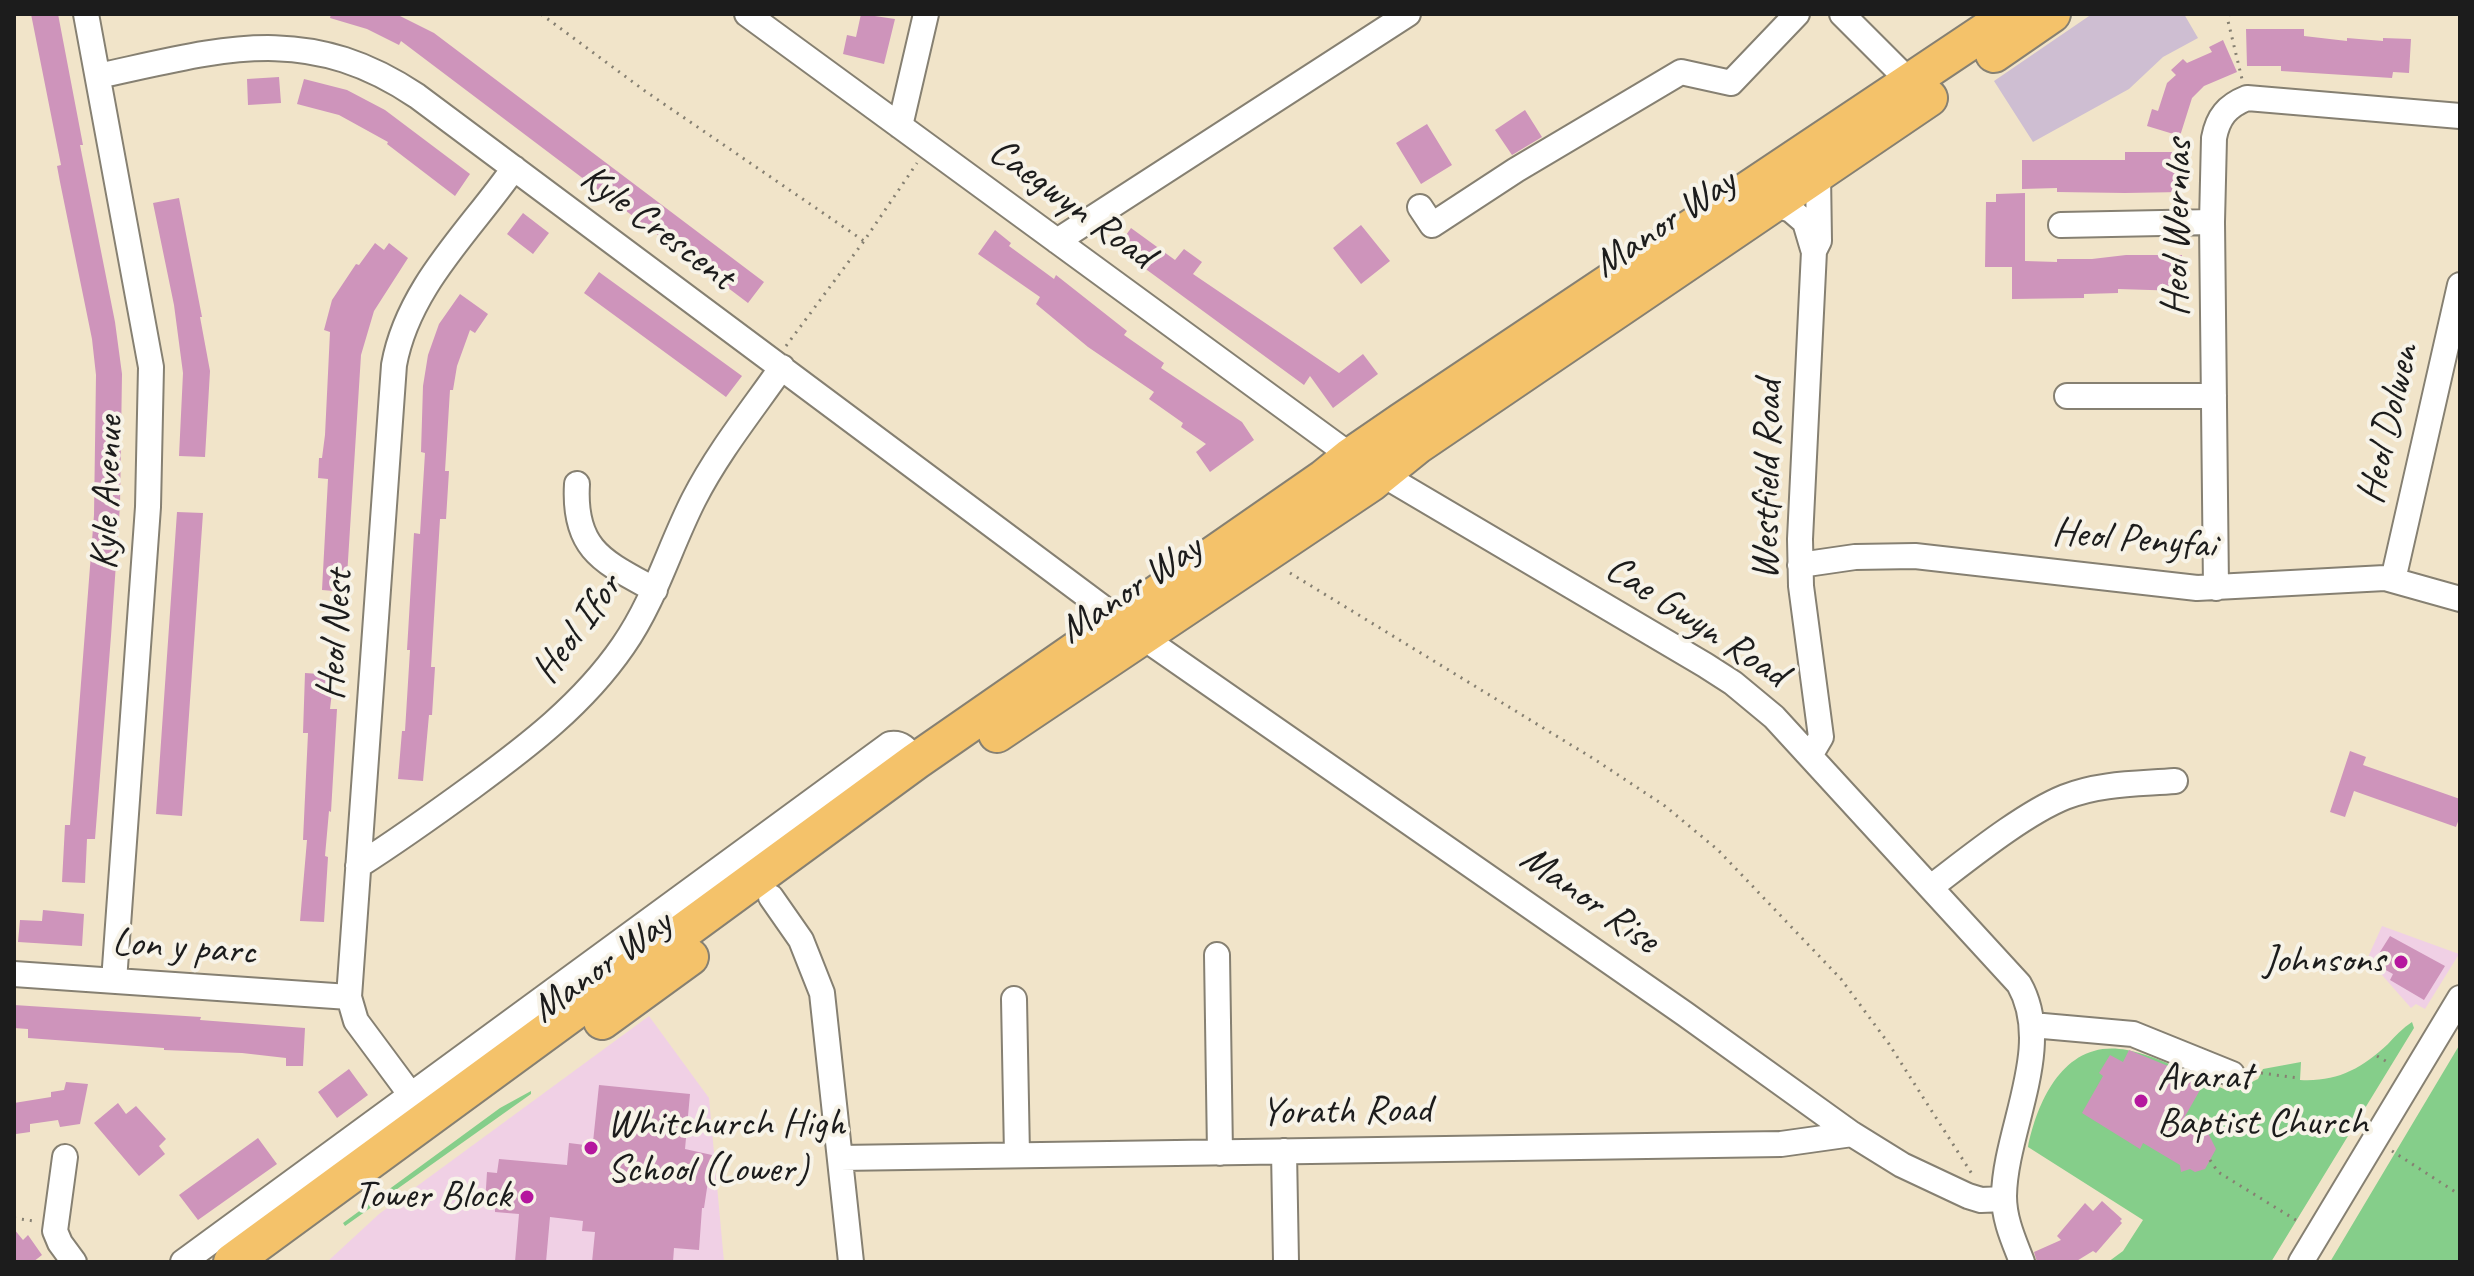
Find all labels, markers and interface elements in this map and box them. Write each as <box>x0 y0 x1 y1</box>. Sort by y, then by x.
street label: Caegwyn Road <box>979 128 1163 280</box>
street label: Heol Wernlas <box>2152 139 2204 317</box>
street label: Kyle Crescent <box>570 154 744 302</box>
street label: Manor Way <box>1585 159 1745 289</box>
street label: Heol Dolwen <box>2347 340 2431 508</box>
street label: Westfield Road <box>1742 380 1794 580</box>
street label: Kyle Avenue <box>81 415 135 571</box>
street label: Heol Penyfai <box>2050 509 2218 571</box>
street label: Manor Way <box>1051 525 1211 655</box>
street label: Cae Gwyn Road <box>1596 545 1796 699</box>
street label: Heol Ifor <box>522 565 634 693</box>
street label: Heol Nest <box>308 568 364 702</box>
street label: Manor Rise <box>1510 835 1668 965</box>
street label: Manor Way <box>523 900 681 1034</box>
street label: Lon y parc <box>110 919 258 977</box>
place label: Johnsons <box>2263 938 2385 986</box>
marker: Johnsons <box>2392 953 2410 971</box>
place label: Ararat Baptist Church <box>2157 1054 2368 1148</box>
street label: Yorath Road <box>1260 1087 1432 1137</box>
marker: Ararat Baptist Church <box>2132 1092 2150 1110</box>
place label: Whitchurch High School (Lower) <box>607 1101 845 1195</box>
marker: Whitchurch High School (Lower) <box>582 1139 600 1157</box>
place label: Tower Block <box>354 1173 511 1221</box>
marker: Tower Block <box>518 1188 536 1206</box>

